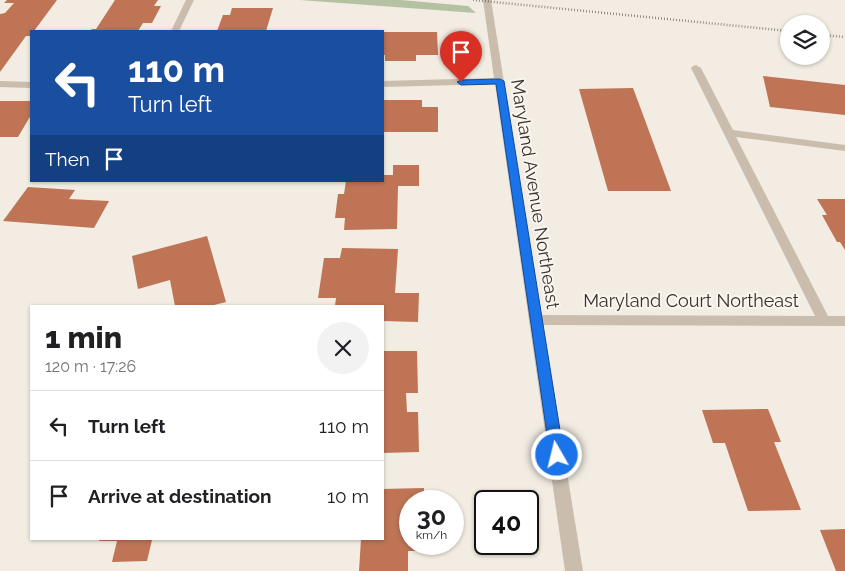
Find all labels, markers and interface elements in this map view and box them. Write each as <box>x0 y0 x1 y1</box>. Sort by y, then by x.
map controls <box>780 15 830 65</box>
button: layers <box>780 15 830 65</box>
pin <box>440 31 482 82</box>
icon: arrive <box>447 38 475 66</box>
text: 110 m <box>128 49 225 90</box>
icon: left <box>45 50 110 115</box>
street label: Maryland Avenue Northeast <box>507 78 564 310</box>
text: Turn left <box>128 91 212 117</box>
icon: arrive <box>100 145 128 173</box>
text: Then <box>45 148 90 170</box>
street label: Maryland Court Northeast <box>583 290 799 311</box>
text: 1 min <box>45 320 122 355</box>
button: close <box>317 322 369 374</box>
text: 120 m · 17:26 <box>45 357 136 376</box>
icon: left <box>45 412 73 440</box>
text: Turn left <box>88 415 165 437</box>
text: 110 m <box>319 415 369 437</box>
position arrow <box>530 428 582 480</box>
icon: arrive <box>45 482 73 510</box>
text: Arrive at destination <box>88 485 272 507</box>
text: 10 m <box>327 485 369 507</box>
speed limit sign: 40 <box>474 490 539 555</box>
text: 30 <box>417 501 446 531</box>
text: km/h <box>416 528 447 542</box>

